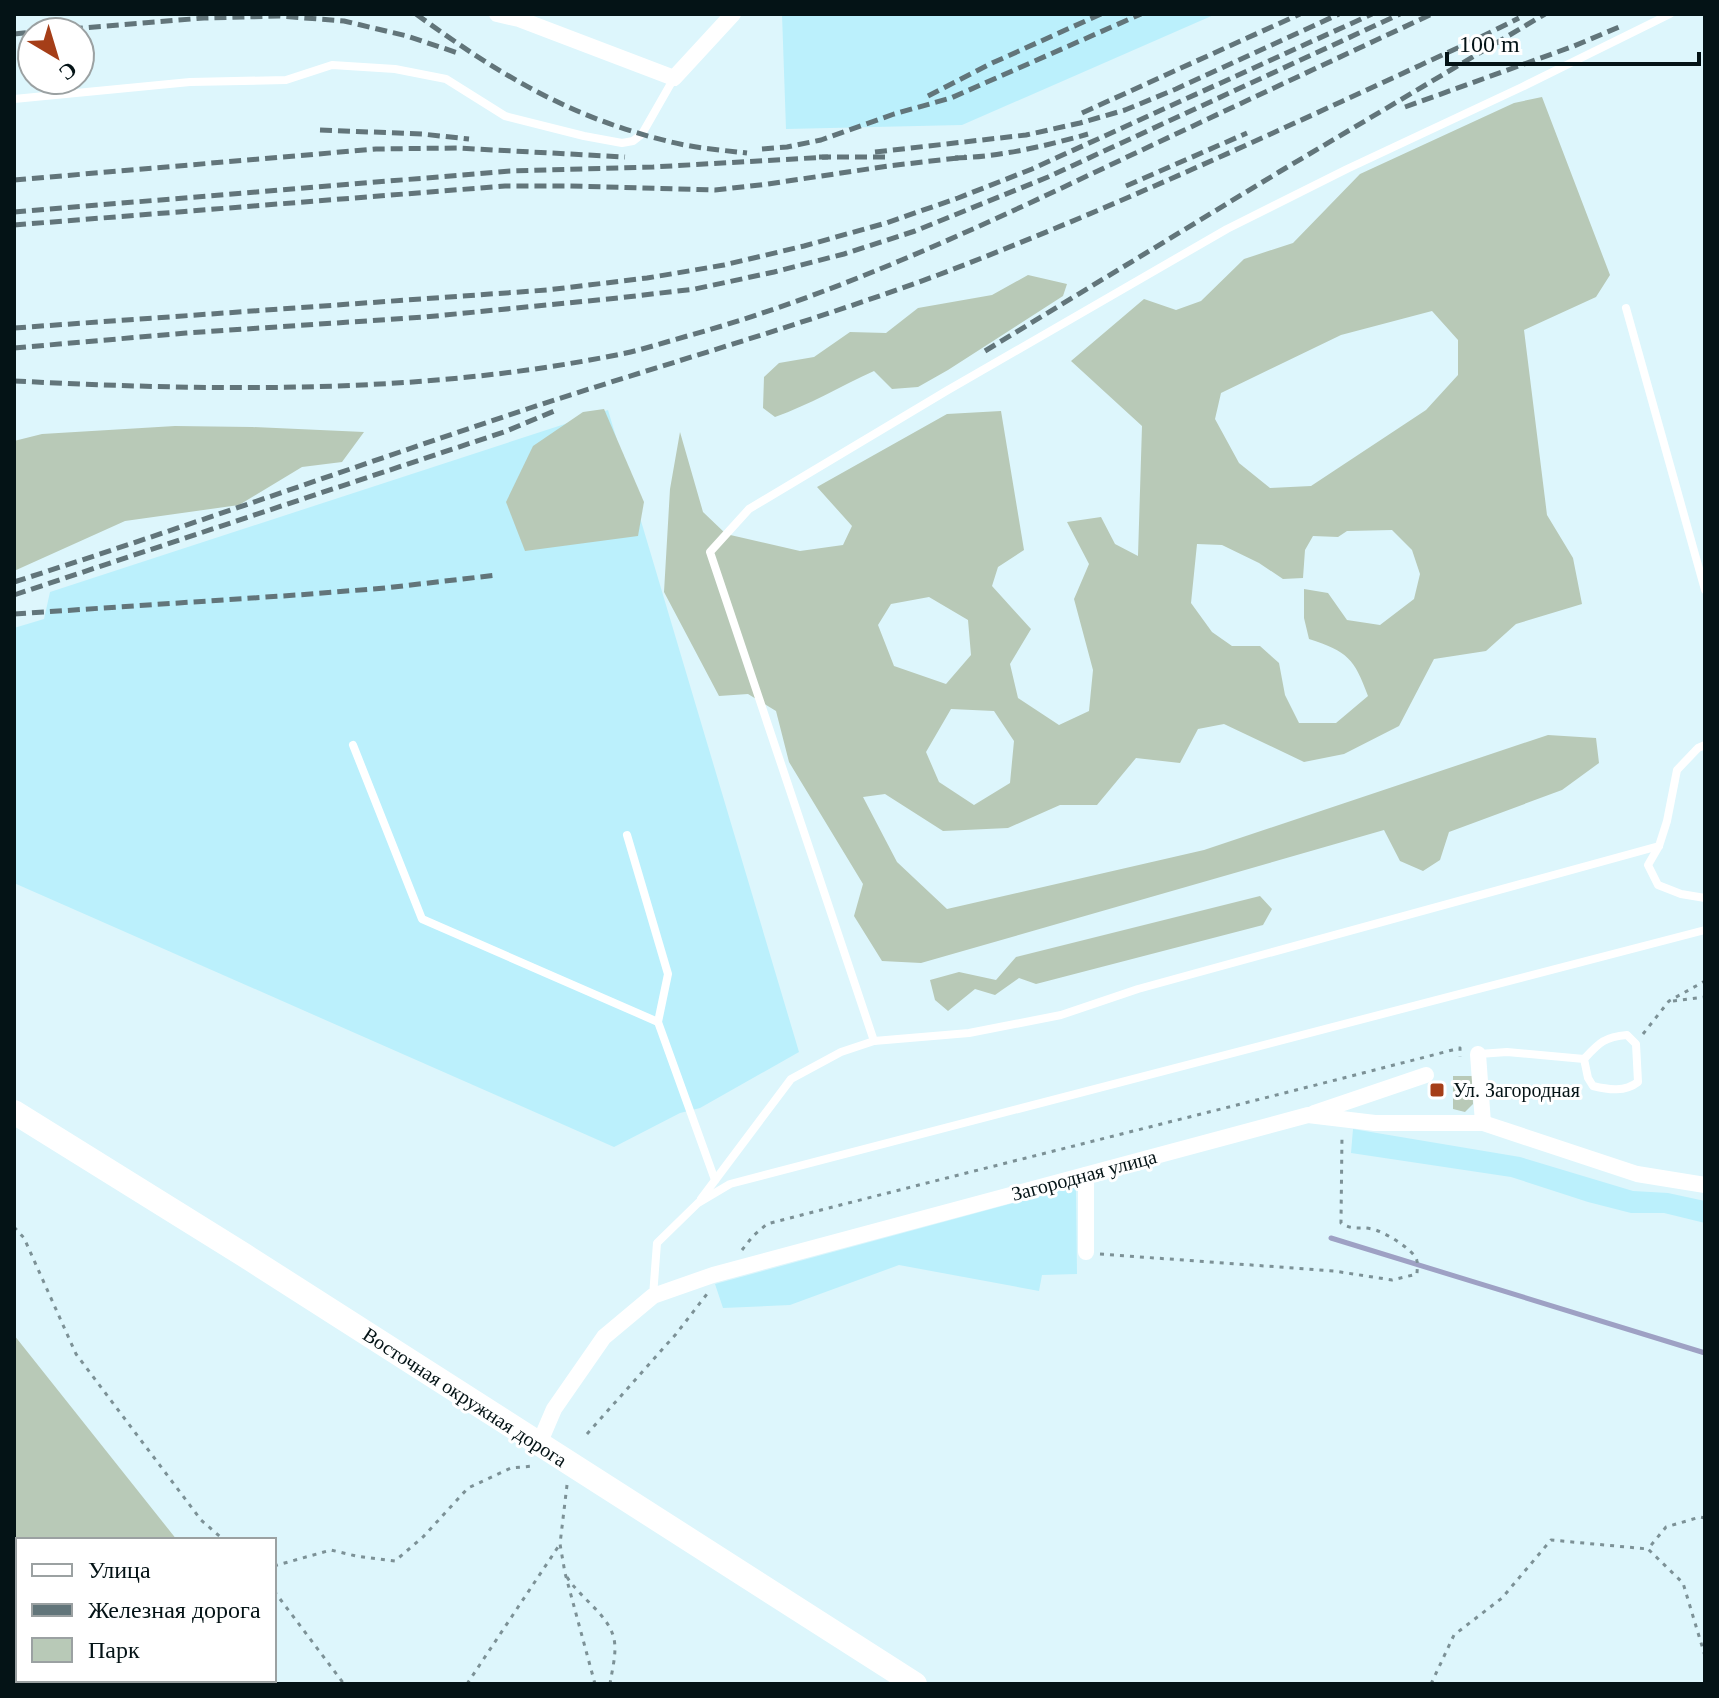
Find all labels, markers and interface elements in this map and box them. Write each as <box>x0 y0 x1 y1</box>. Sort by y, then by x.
north arrow <box>16 16 96 96</box>
scale bar <box>1447 16 1699 66</box>
text: 100 m <box>1459 31 1520 57</box>
text: С <box>54 57 82 86</box>
place label: Ул. Загородная <box>1453 1079 1580 1102</box>
marker: Ул. Загородная <box>1428 1081 1446 1099</box>
street label: Загородная улица <box>1009 1145 1159 1206</box>
street label: Восточная окружная дорога <box>358 1323 571 1472</box>
legend <box>16 1538 276 1682</box>
text: Улица <box>88 1557 151 1583</box>
text: Железная дорога <box>88 1597 261 1623</box>
text: Парк <box>88 1637 140 1663</box>

